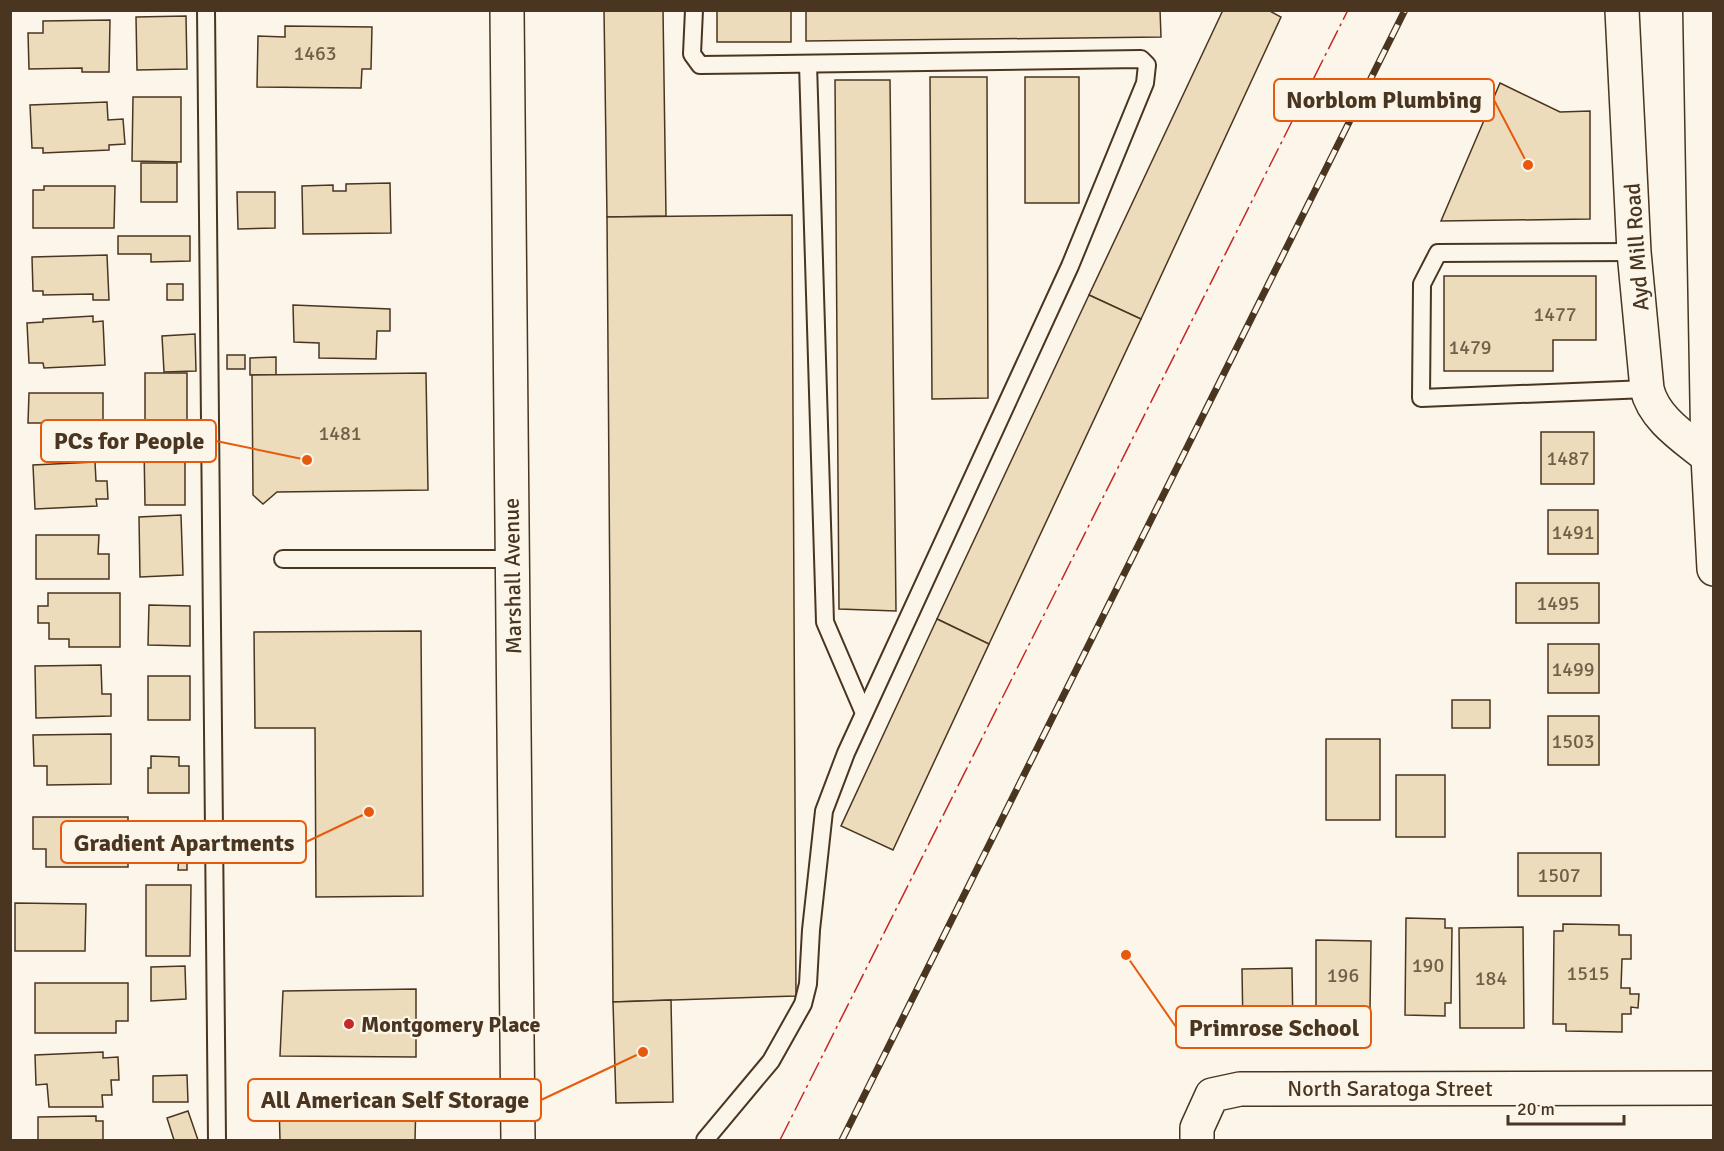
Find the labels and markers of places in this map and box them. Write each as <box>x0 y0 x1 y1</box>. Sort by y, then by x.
callout: Norblom Plumbing <box>1274 79 1494 121</box>
callout: PCs for People <box>41 420 216 462</box>
callout: Gradient Apartments <box>61 821 306 863</box>
callout: Primrose School <box>1176 1006 1371 1048</box>
place label: Montgomery Place <box>361 1011 541 1038</box>
marker: Montgomery Place <box>342 1017 356 1031</box>
callout: All American Self Storage <box>248 1079 541 1121</box>

